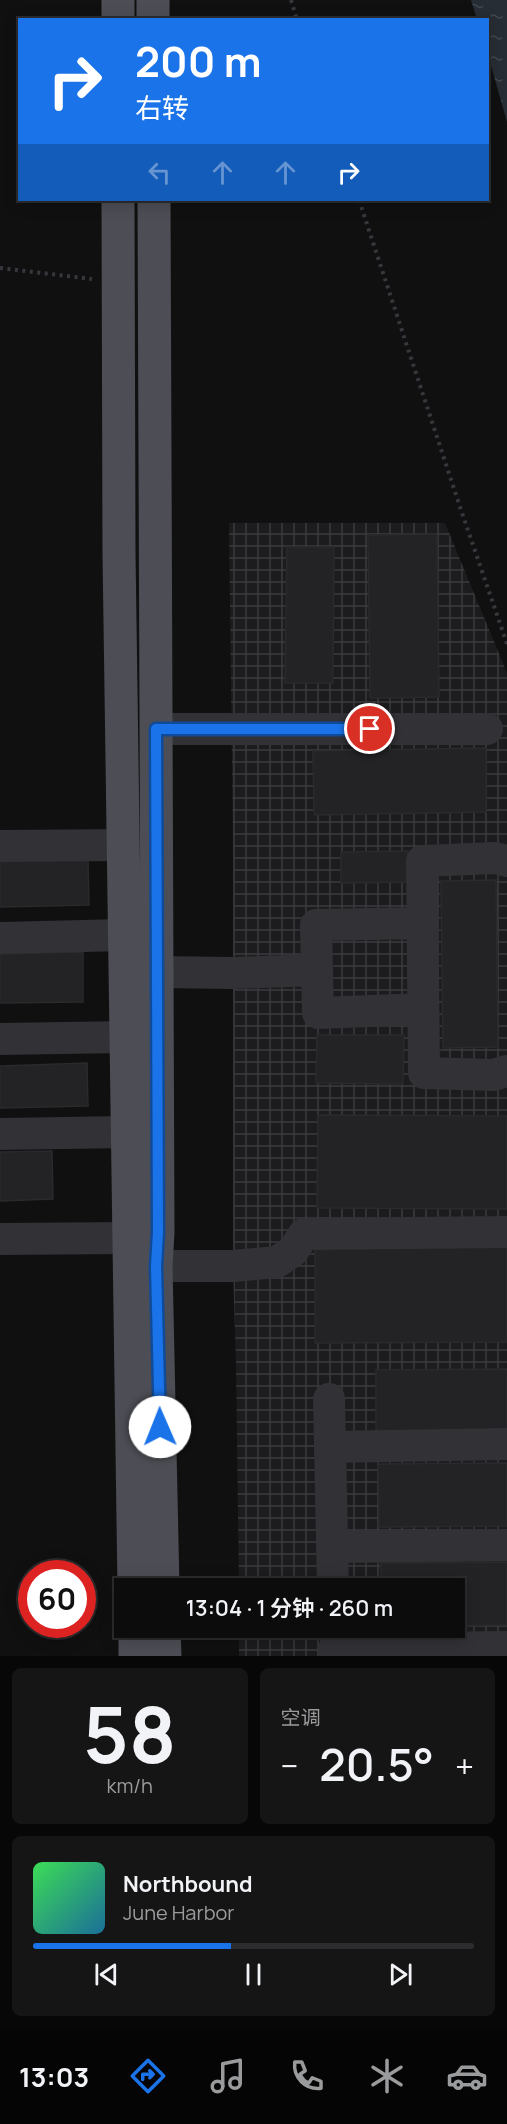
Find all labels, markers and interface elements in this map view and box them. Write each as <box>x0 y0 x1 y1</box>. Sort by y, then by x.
text: 200 m <box>135 32 261 90</box>
icon: right <box>36 42 114 120</box>
text: 右转 <box>135 89 189 126</box>
icon: left <box>143 156 176 189</box>
icon: ahead <box>206 156 239 189</box>
icon: ahead <box>269 156 302 189</box>
icon: right <box>332 156 365 189</box>
pin <box>344 703 395 754</box>
icon: arrive <box>353 712 386 745</box>
position arrow <box>128 1395 192 1459</box>
speed limit sign: 60 <box>18 1560 96 1638</box>
text: 13:04 · 1 分钟 · 260 m <box>186 1593 393 1623</box>
text: 58 <box>83 1680 176 1786</box>
text: 空调 <box>281 1704 321 1731</box>
text: 20.5° <box>319 1733 434 1795</box>
text: − <box>281 1743 298 1788</box>
text: + <box>455 1743 474 1788</box>
text: km/h <box>106 1772 153 1799</box>
text: Northbound <box>123 1869 253 1899</box>
text: June Harbor <box>123 1899 235 1926</box>
icon: previous <box>90 1958 123 1991</box>
icon: pause <box>237 1958 270 1991</box>
icon: next <box>384 1958 417 1991</box>
icon: directions <box>127 2055 169 2097</box>
icon: music <box>207 2055 249 2097</box>
icon: phone <box>286 2055 328 2097</box>
icon: climate <box>366 2055 408 2097</box>
icon: car <box>446 2055 488 2097</box>
text: 13:03 <box>19 2058 89 2095</box>

